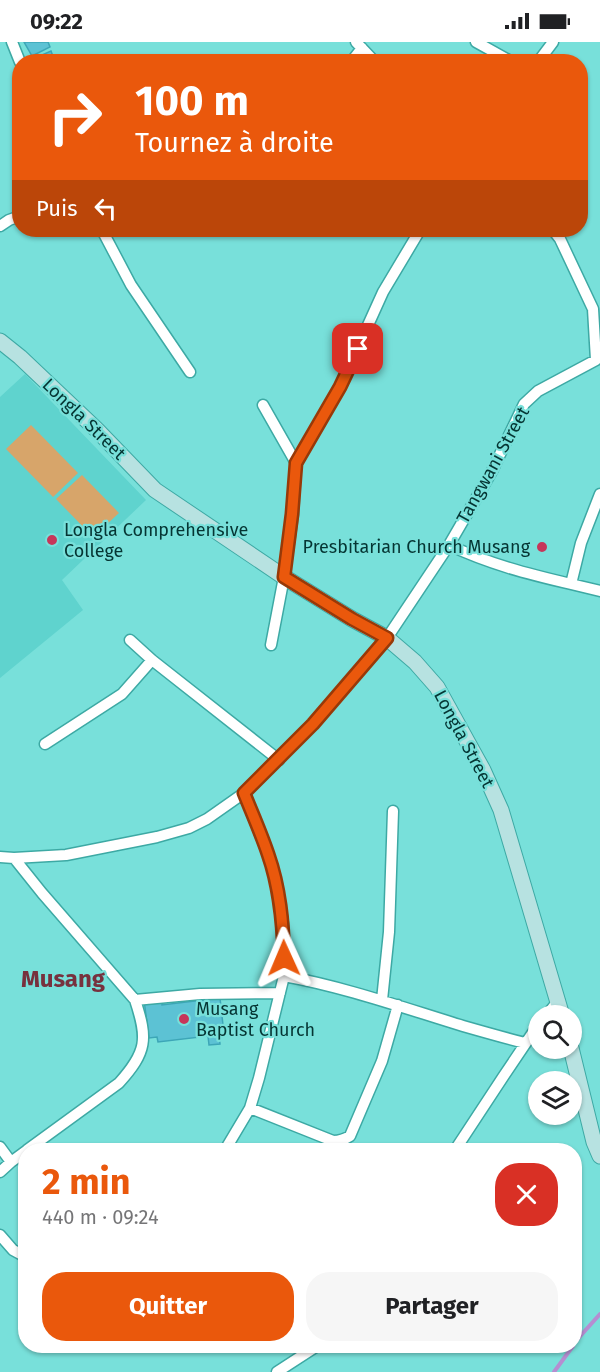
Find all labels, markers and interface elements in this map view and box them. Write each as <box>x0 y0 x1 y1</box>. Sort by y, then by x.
text: 09:22 <box>30 8 83 35</box>
text: 100 m <box>135 76 249 126</box>
icon: right <box>36 78 114 156</box>
text: Tournez à droite <box>135 127 334 159</box>
icon: left <box>89 192 122 225</box>
text: Puis <box>36 195 77 222</box>
pin <box>332 323 383 374</box>
icon: arrive <box>341 332 374 365</box>
street label: Longla Street <box>38 374 131 465</box>
street label: Tangwani Street <box>452 402 534 527</box>
place label: Longla Comprehensive College <box>64 519 248 562</box>
marker: Longla Comprehensive College <box>45 533 59 547</box>
place label: Presbitarian Church Musang <box>303 536 531 558</box>
marker: Presbitarian Church Musang <box>535 540 549 554</box>
street label: Longla Street <box>429 686 499 792</box>
position arrow <box>252 926 316 990</box>
district label: Musang <box>21 965 106 993</box>
place label: Musang Baptist Church <box>196 998 315 1041</box>
map controls <box>528 1005 582 1125</box>
button: search <box>528 1005 582 1059</box>
marker: Musang Baptist Church <box>177 1012 191 1026</box>
button: layers <box>528 1071 582 1125</box>
text: 2 min <box>42 1160 131 1204</box>
button: close <box>495 1163 558 1226</box>
text: 440 m · 09:24 <box>42 1205 159 1229</box>
button: Quitter <box>42 1272 294 1341</box>
button: Partager <box>306 1272 558 1341</box>

